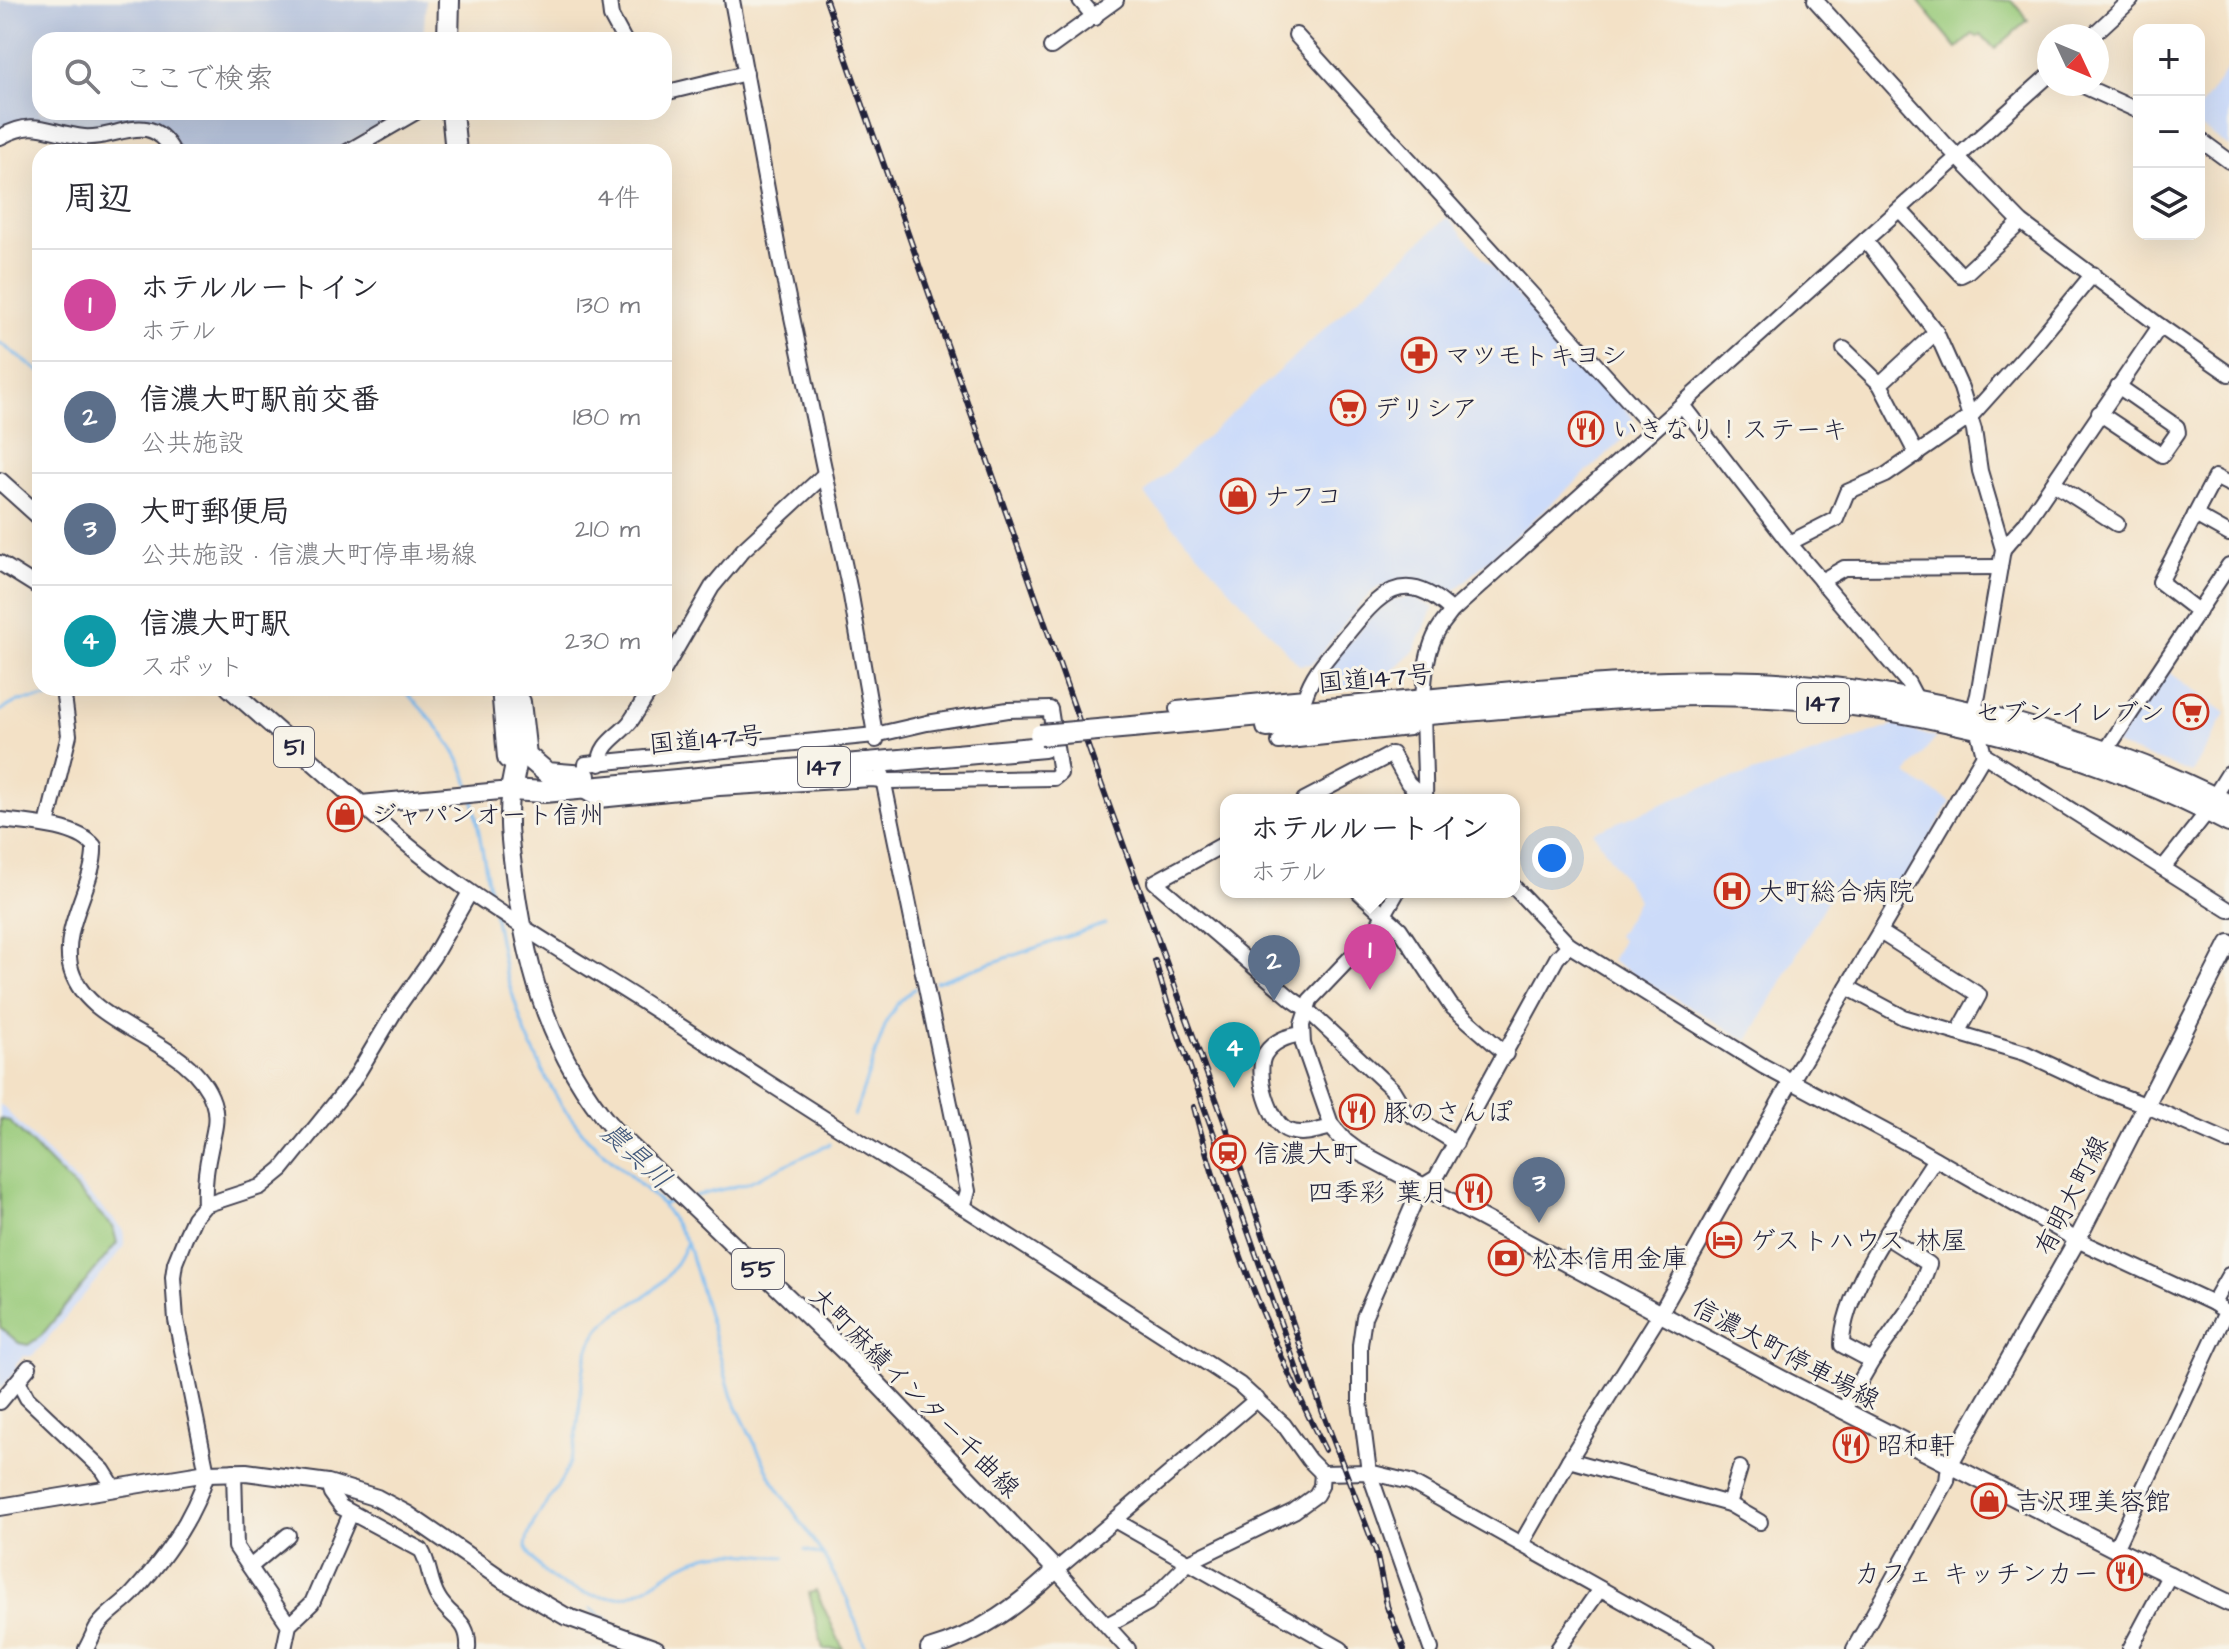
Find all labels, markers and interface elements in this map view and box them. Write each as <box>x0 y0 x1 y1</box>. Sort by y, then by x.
north arrow <box>2037 24 2109 96</box>
map controls <box>2133 24 2205 240</box>
button: + <box>2133 24 2205 96</box>
search box <box>32 32 672 120</box>
icon: search <box>60 54 104 98</box>
text: ここで検索 <box>124 58 274 100</box>
button: − <box>2133 96 2205 168</box>
button: layers <box>2133 168 2205 240</box>
text: 周辺 <box>64 175 132 223</box>
text: 4件 <box>596 180 640 216</box>
text: ホテルルートイン <box>140 267 379 309</box>
text: 1 <box>88 287 92 323</box>
text: 130 m <box>576 287 640 323</box>
text: ホテル <box>140 313 217 349</box>
pharmacy icon: マツモトキヨシ <box>1400 336 1438 374</box>
place label: マツモトキヨシ <box>1445 338 1627 374</box>
text: 信濃大町駅前交番 <box>140 379 380 421</box>
supermarket icon: デリシア <box>1329 389 1367 427</box>
place label: デリシア <box>1374 391 1478 427</box>
text: 2 <box>83 399 97 435</box>
text: 180 m <box>573 399 640 435</box>
restaurant icon: いきなり！ステーキ <box>1567 410 1605 448</box>
place label: いきなり！ステーキ <box>1612 412 1848 448</box>
text: 公共施設 <box>140 425 244 461</box>
shop icon: ナフコ <box>1219 477 1257 515</box>
place label: ナフコ <box>1264 479 1342 515</box>
text: 大町郵便局 <box>140 491 290 533</box>
text: 3 <box>83 511 97 547</box>
text: 210 m <box>575 511 640 547</box>
text: 公共施設 · 信濃大町停車場線 <box>140 537 476 573</box>
text: 信濃大町駅 <box>140 603 290 645</box>
text: 4 <box>81 623 99 659</box>
text: 230 m <box>565 623 640 659</box>
text: スポット <box>140 649 244 685</box>
street label: 国道147号 <box>1316 656 1434 702</box>
road number: 147 <box>1797 683 1849 723</box>
supermarket icon: セブン-イレブン <box>2172 693 2210 731</box>
place label: セブン-イレブン <box>1975 695 2165 731</box>
street label: 国道147号 <box>647 717 765 763</box>
road number: 51 <box>274 727 314 767</box>
road number: 147 <box>798 747 850 787</box>
popup <box>1220 794 1520 898</box>
shop icon: ジャパンオート信州 <box>326 795 364 833</box>
place label: ジャパンオート信州 <box>371 797 605 833</box>
text: ホテルルートイン <box>1250 808 1490 850</box>
your location <box>1532 838 1572 878</box>
text: ホテル <box>1250 854 1327 890</box>
hospital icon: 大町総合病院 <box>1713 872 1751 910</box>
place label: 大町総合病院 <box>1758 874 1914 910</box>
pin: 1 <box>1344 924 1396 990</box>
pin: 2 <box>1248 935 1300 1001</box>
pin: 4 <box>1208 1022 1260 1088</box>
restaurant icon: 豚のさんぽ <box>1338 1093 1376 1131</box>
place label: 豚のさんぽ <box>1383 1095 1513 1131</box>
water label: 農具川 <box>592 1113 680 1199</box>
street label: 有明大町線 <box>2026 1129 2117 1262</box>
station icon: 信濃大町 <box>1209 1134 1247 1172</box>
place label: 信濃大町 <box>1254 1136 1358 1172</box>
pin: 3 <box>1513 1157 1565 1223</box>
restaurant icon: 四季彩 葉月 <box>1455 1173 1493 1211</box>
place label: 四季彩 葉月 <box>1308 1175 1448 1211</box>
hotel icon: ゲストハウス 林屋 <box>1705 1221 1743 1259</box>
place label: ゲストハウス 林屋 <box>1750 1223 1967 1259</box>
bank icon: 松本信用金庫 <box>1487 1239 1525 1277</box>
place label: 松本信用金庫 <box>1532 1241 1688 1277</box>
road number: 55 <box>732 1249 784 1289</box>
street label: 大町麻績インター千曲線 <box>801 1279 1028 1506</box>
street label: 信濃大町停車場線 <box>1685 1289 1886 1419</box>
restaurant icon: 昭和軒 <box>1832 1426 1870 1464</box>
place label: 昭和軒 <box>1877 1428 1955 1464</box>
shop icon: 吉沢理美容館 <box>1970 1482 2008 1520</box>
place label: 吉沢理美容館 <box>2015 1484 2171 1520</box>
restaurant icon: カフェ キッチンカー <box>2106 1554 2144 1592</box>
place label: カフェ キッチンカー <box>1855 1556 2099 1592</box>

